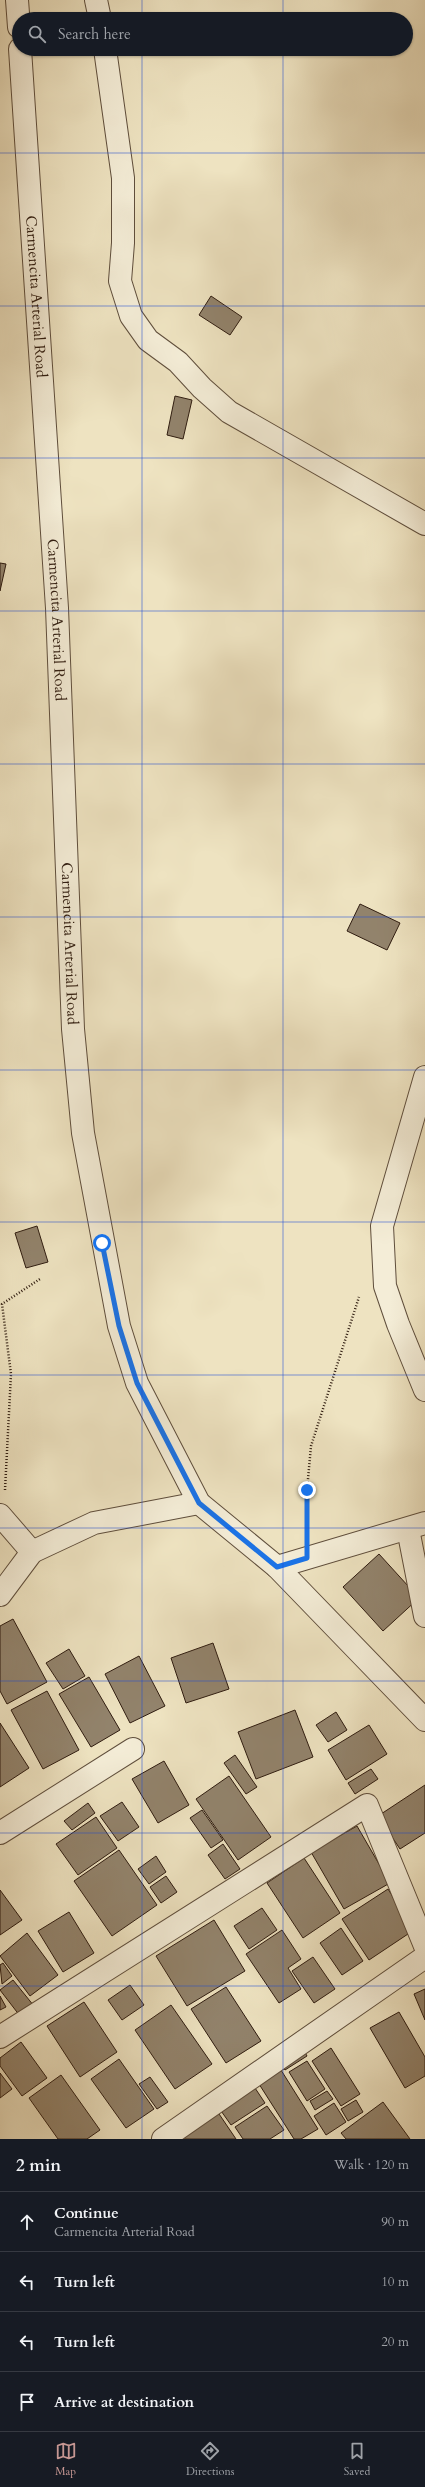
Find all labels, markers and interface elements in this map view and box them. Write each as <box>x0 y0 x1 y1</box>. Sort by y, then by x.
search box <box>12 12 413 56</box>
icon: search <box>26 23 48 45</box>
text: Search here <box>58 24 131 44</box>
street label: Carmencita Arterial Road <box>21 215 52 378</box>
street label: Carmencita Arterial Road <box>42 538 71 701</box>
street label: Carmencita Arterial Road <box>57 862 83 1025</box>
route start <box>93 1234 111 1252</box>
route end <box>298 1481 316 1499</box>
text: 2 min <box>16 2154 61 2177</box>
text: Walk · 120 m <box>334 2156 409 2174</box>
text: Continue <box>54 2203 119 2223</box>
icon: ahead <box>16 2211 38 2233</box>
text: 90 m <box>381 2213 409 2231</box>
text: Carmencita Arterial Road <box>54 2223 195 2241</box>
icon: left <box>16 2271 38 2293</box>
text: Turn left <box>54 2272 115 2292</box>
text: 10 m <box>381 2273 409 2291</box>
icon: left <box>16 2331 38 2353</box>
text: Turn left <box>54 2332 115 2352</box>
text: 20 m <box>381 2333 409 2351</box>
icon: arrive <box>16 2391 38 2413</box>
text: Arrive at destination <box>54 2392 194 2412</box>
tab: Map <box>55 2440 77 2479</box>
tab: Directions <box>186 2440 234 2479</box>
tab: Saved <box>344 2440 370 2479</box>

